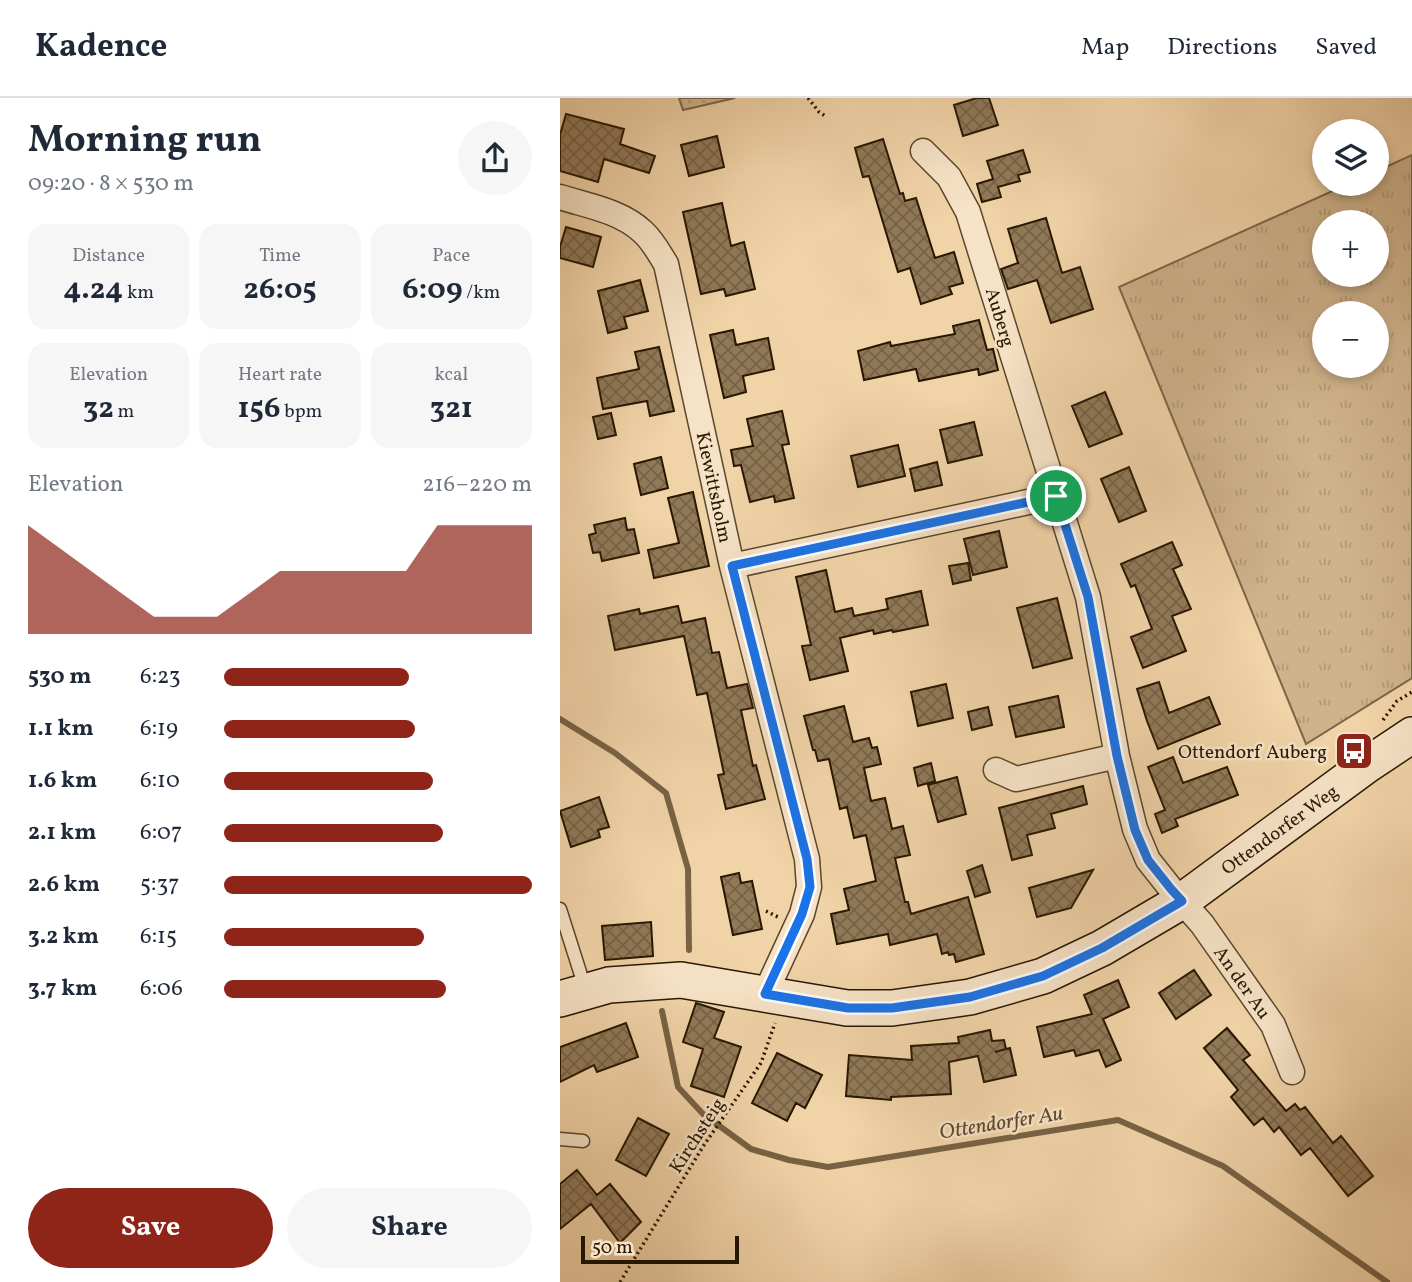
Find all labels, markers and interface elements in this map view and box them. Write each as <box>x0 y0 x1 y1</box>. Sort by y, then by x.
text: Kadence <box>35 25 167 71</box>
text: Map <box>1081 31 1129 65</box>
text: Directions <box>1167 31 1277 65</box>
text: Saved <box>1315 31 1377 65</box>
text: Morning run <box>28 115 262 168</box>
map controls <box>1312 119 1389 378</box>
button: layers <box>1312 119 1389 196</box>
button: share <box>458 121 532 195</box>
text: 09:20 · 8 × 530 m <box>28 168 194 200</box>
button: + <box>1312 210 1389 287</box>
text: Distance <box>72 243 145 269</box>
text: Time <box>259 243 301 269</box>
text: Pace <box>432 243 470 269</box>
text: 4.24 <box>63 269 123 311</box>
text: 26:05 <box>243 269 317 311</box>
text: 6:09 <box>402 269 462 311</box>
text: km <box>123 280 154 306</box>
text: /km <box>462 280 500 306</box>
street label: Auberg <box>978 285 1020 350</box>
button: − <box>1312 301 1389 378</box>
text: Elevation <box>69 362 148 388</box>
text: Heart rate <box>238 362 322 388</box>
text: kcal <box>434 362 468 388</box>
text: 32 <box>83 388 114 430</box>
text: 156 <box>238 388 281 430</box>
text: 321 <box>430 388 473 430</box>
text: m <box>114 399 134 425</box>
text: bpm <box>281 399 322 425</box>
street label: Kiewittsholm <box>689 430 738 545</box>
pin <box>1026 466 1086 526</box>
text: Elevation <box>28 469 124 501</box>
text: 216–220 m <box>422 469 532 501</box>
icon: arrive <box>1037 477 1075 515</box>
text: 530 m <box>28 661 91 693</box>
text: 6:23 <box>140 661 181 693</box>
text: 1.1 km <box>28 713 94 745</box>
text: 6:19 <box>140 713 178 745</box>
bus stop icon: Ottendorf Auberg <box>1333 730 1375 772</box>
place label: Ottendorf Auberg <box>1178 740 1327 766</box>
text: 1.6 km <box>28 765 97 797</box>
text: 6:10 <box>140 765 180 797</box>
street label: Ottendorfer Weg <box>1216 779 1344 882</box>
text: 2.1 km <box>28 817 97 849</box>
text: 6:07 <box>140 817 182 849</box>
text: 2.6 km <box>28 869 100 901</box>
text: 5:37 <box>140 869 179 901</box>
text: 3.2 km <box>28 921 99 953</box>
text: 6:15 <box>140 921 177 953</box>
street label: An der Au <box>1207 941 1276 1025</box>
text: 3.7 km <box>28 973 97 1005</box>
text: 6:06 <box>140 973 183 1005</box>
street label: Kirchsteig <box>664 1093 732 1179</box>
water label: Ottendorfer Au <box>937 1099 1065 1148</box>
button: Save <box>28 1188 273 1268</box>
button: Share <box>287 1188 532 1268</box>
scale bar <box>581 1233 738 1265</box>
text: 50 m <box>592 1235 633 1261</box>

